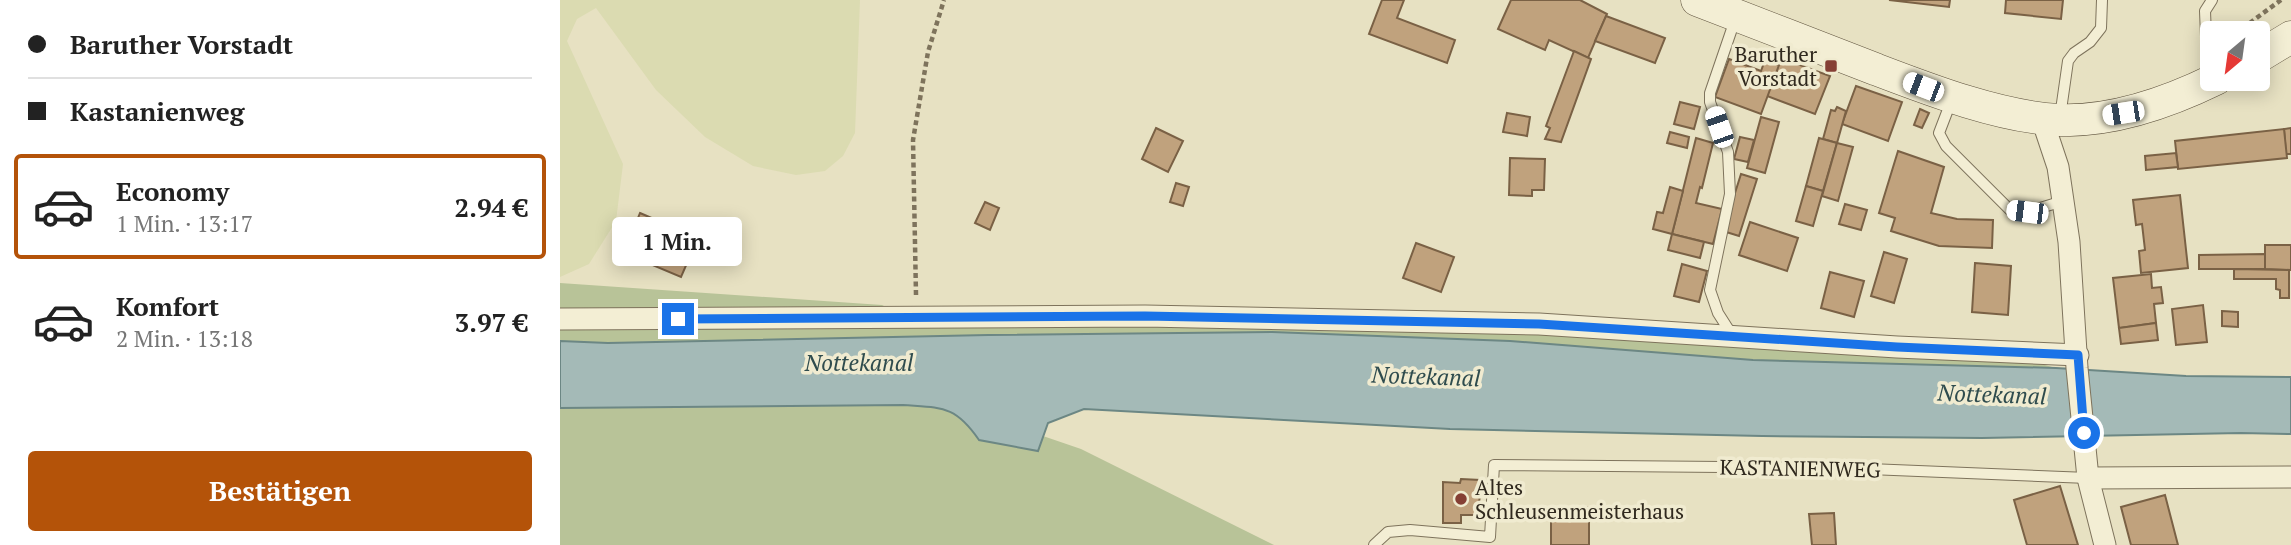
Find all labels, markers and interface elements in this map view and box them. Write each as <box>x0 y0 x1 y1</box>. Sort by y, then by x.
north arrow <box>2200 21 2270 91</box>
map controls <box>2200 21 2270 91</box>
text: Baruther Vorstadt <box>70 27 293 61</box>
place label: Baruther Vorstadt <box>1735 40 1817 92</box>
marker: Baruther Vorstadt <box>1823 58 1839 74</box>
car <box>1900 70 1947 104</box>
text: Kastanienweg <box>70 94 244 128</box>
car <box>2101 99 2146 127</box>
car <box>1703 104 1736 150</box>
text: Economy <box>116 174 229 208</box>
icon: car <box>32 175 95 238</box>
text: 2.94 € <box>455 190 528 224</box>
car <box>2005 199 2050 225</box>
text: 1 Min. · 13:17 <box>116 208 253 239</box>
callout: 1 Min. <box>613 218 743 266</box>
text: 1 Min. <box>642 226 712 257</box>
text: Komfort <box>116 289 219 323</box>
icon: car <box>32 290 95 353</box>
route end <box>662 303 694 335</box>
text: 3.97 € <box>455 305 528 339</box>
text: 2 Min. · 13:18 <box>116 323 253 354</box>
water label: Nottekanal <box>804 347 914 378</box>
water label: Nottekanal <box>1370 359 1482 393</box>
water label: Nottekanal <box>1936 377 2048 411</box>
route start <box>2068 417 2100 449</box>
button: Bestätigen <box>28 451 532 531</box>
street label: KASTANIENWEG <box>1719 453 1881 483</box>
place label: Altes Schleusenmeisterhaus <box>1475 473 1684 525</box>
marker: Altes Schleusenmeisterhaus <box>1453 491 1469 507</box>

